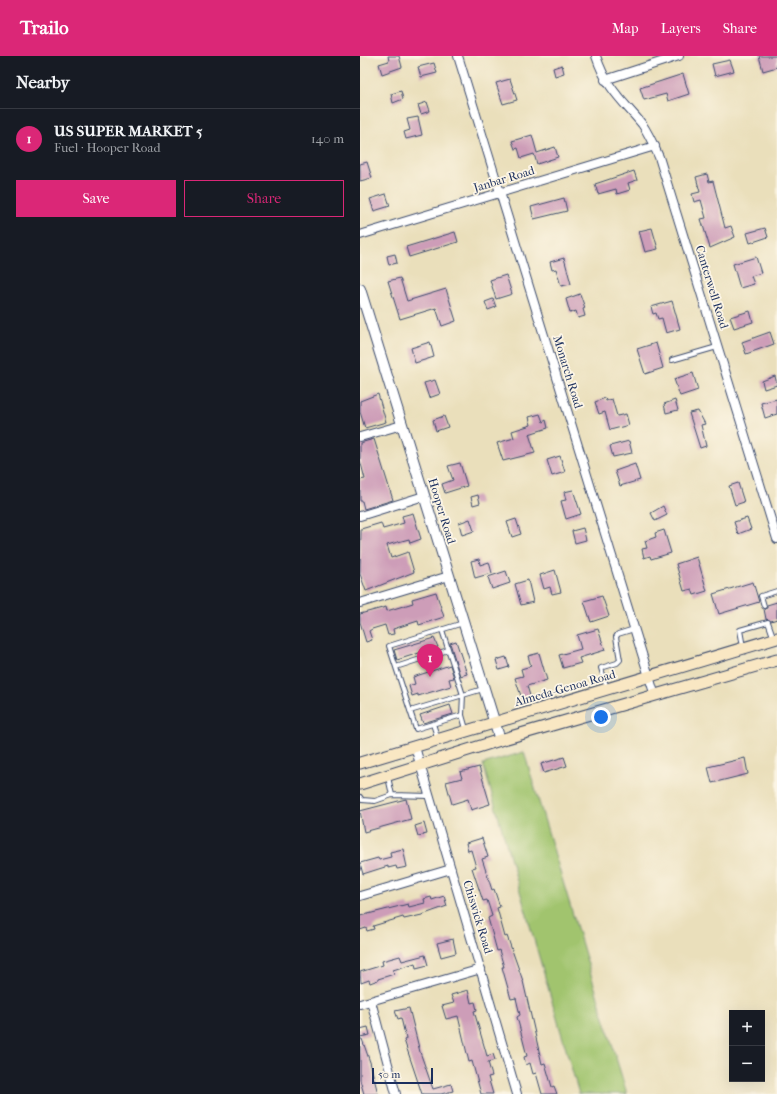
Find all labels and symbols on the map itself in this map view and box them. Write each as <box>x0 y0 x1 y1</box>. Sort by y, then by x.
street label: Janbar Road <box>471 163 537 195</box>
street label: Canterwell Road <box>693 244 731 331</box>
street label: Monarch Road <box>550 334 586 411</box>
street label: Hooper Road <box>425 476 459 546</box>
pin: 1 <box>417 644 443 677</box>
street label: Almeda-Genoa Road <box>512 667 618 709</box>
your location <box>591 707 611 727</box>
street label: Chiswick Road <box>460 879 496 956</box>
scale bar <box>372 1066 433 1085</box>

